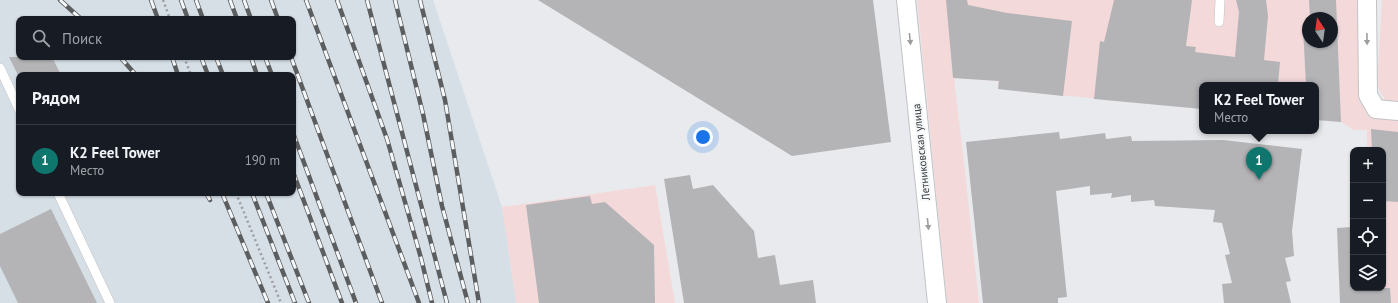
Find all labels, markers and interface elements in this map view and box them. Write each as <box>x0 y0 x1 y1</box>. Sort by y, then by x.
north arrow <box>1302 12 1338 48</box>
search box <box>16 16 296 60</box>
icon: search <box>30 27 52 49</box>
text: Поиск <box>62 29 102 48</box>
one-way arrow <box>906 33 913 45</box>
one-way arrow <box>1364 33 1370 46</box>
popup <box>1199 82 1319 134</box>
text: Рядом <box>32 87 80 109</box>
text: К2 Feel Tower <box>1214 90 1304 109</box>
street label: Летниковская улица <box>909 103 933 202</box>
text: Место <box>1214 109 1248 126</box>
your location <box>693 127 713 147</box>
text: К2 Feel Tower <box>70 143 160 162</box>
pin: 1 <box>1246 147 1272 180</box>
map controls <box>1350 147 1386 291</box>
button: + <box>1350 147 1386 183</box>
text: 1 <box>41 152 49 169</box>
text: 190 m <box>245 152 280 169</box>
text: Место <box>70 162 104 179</box>
button: − <box>1350 183 1386 219</box>
one-way arrow <box>925 218 931 230</box>
button: locate <box>1350 219 1386 255</box>
button: layers <box>1350 255 1386 291</box>

